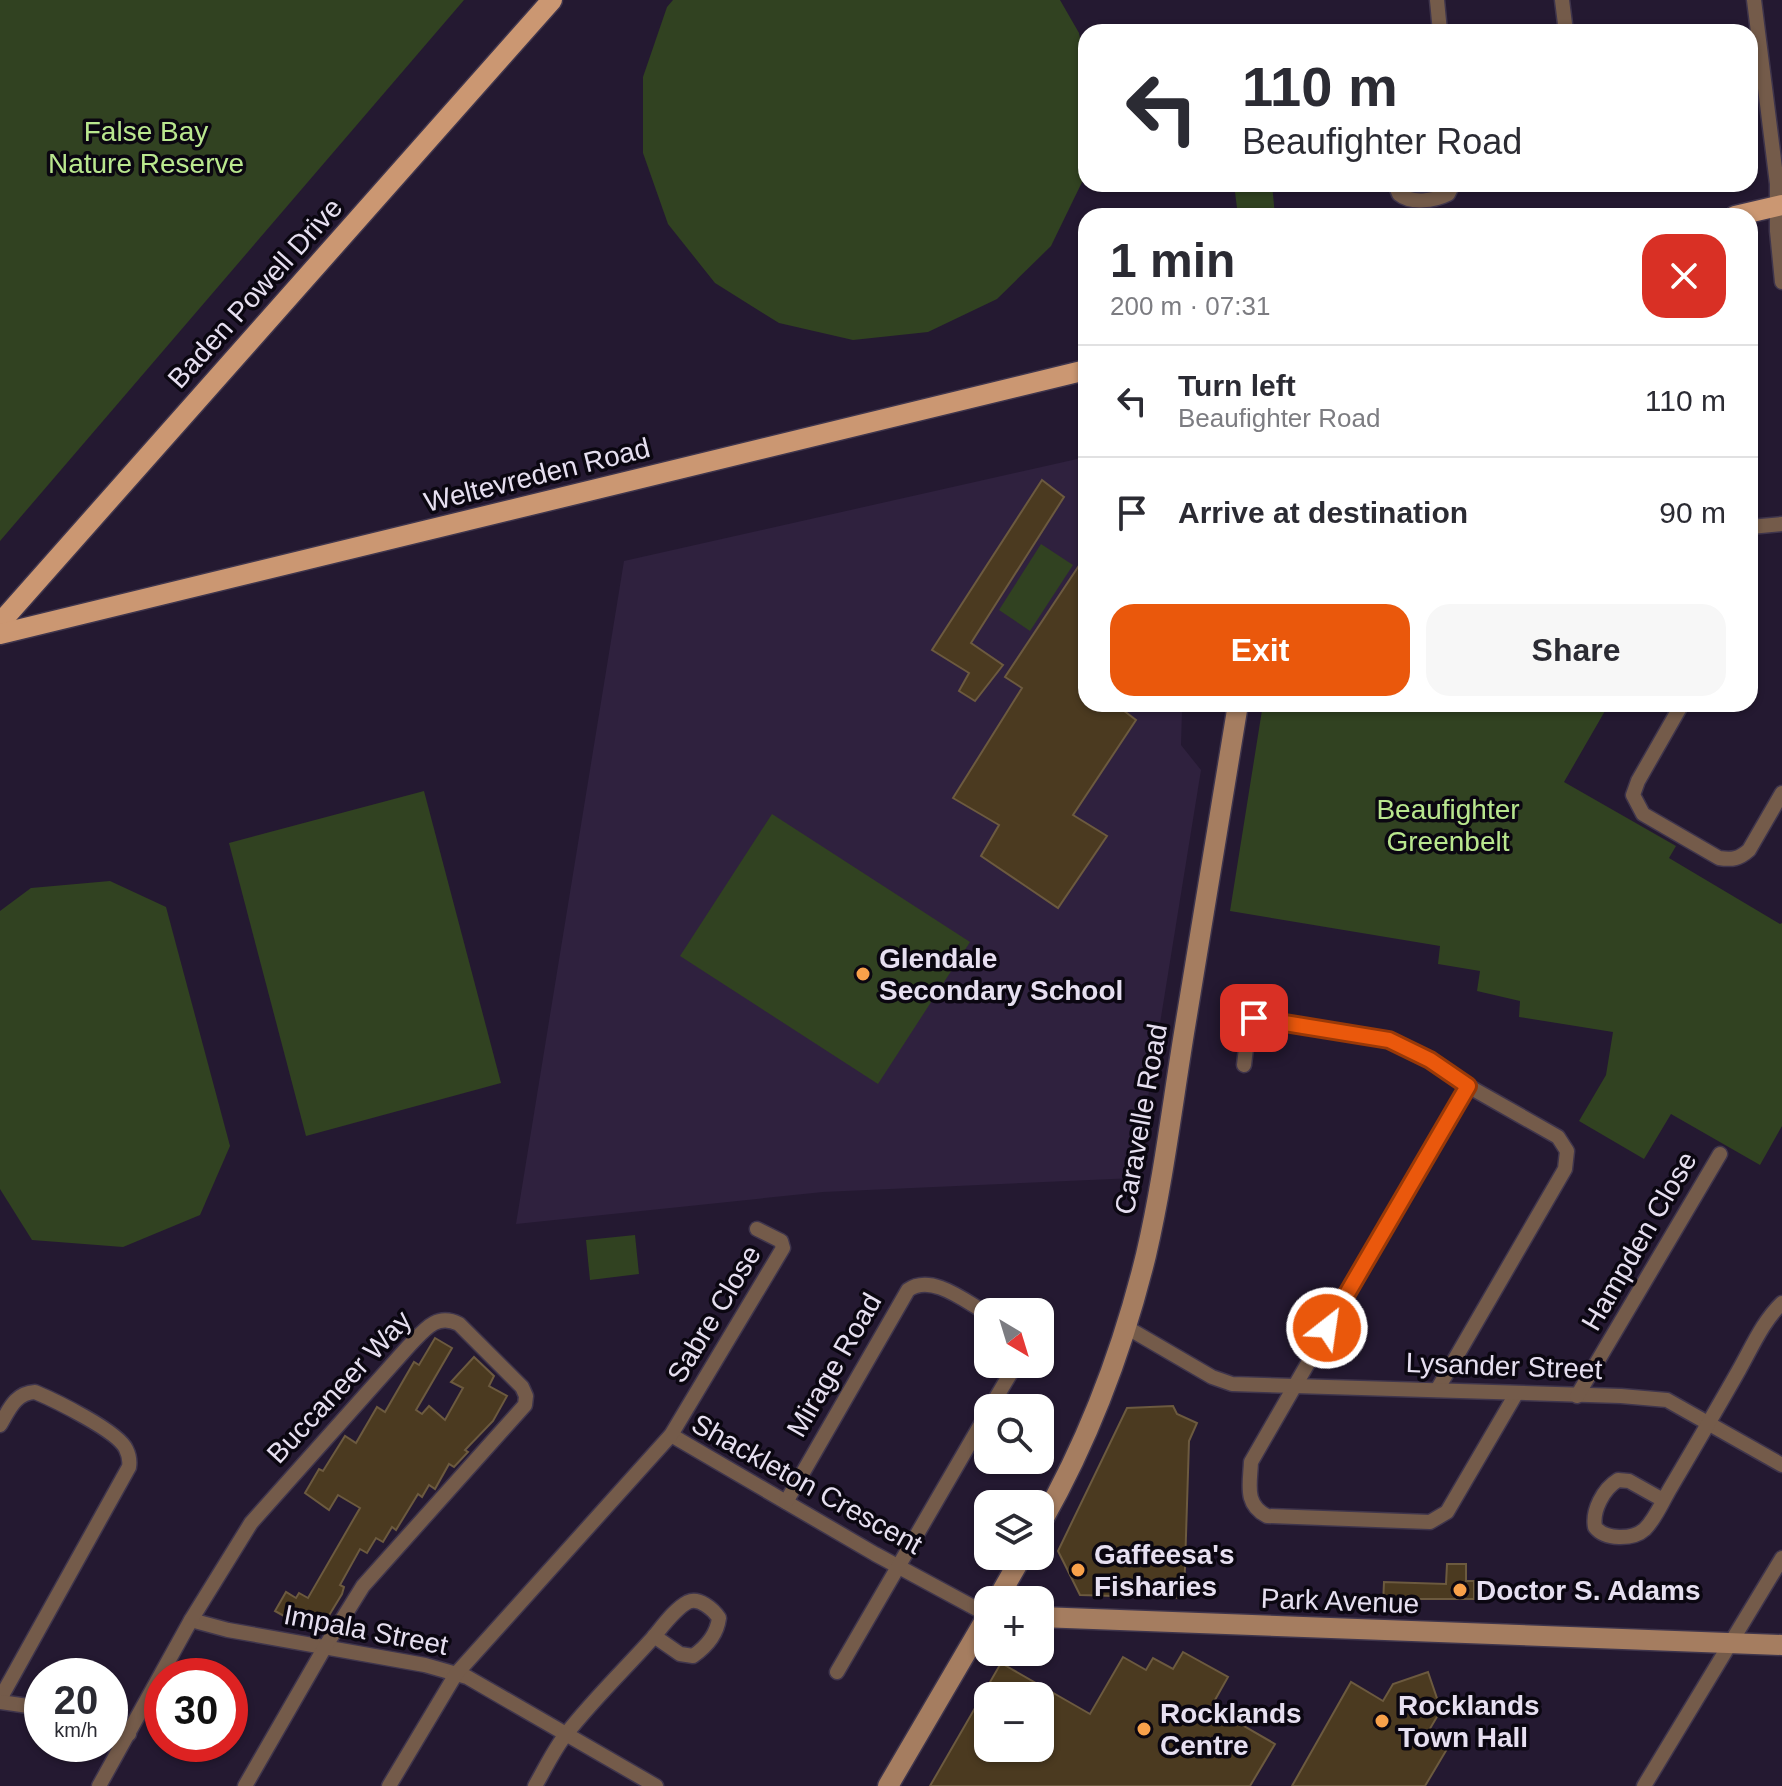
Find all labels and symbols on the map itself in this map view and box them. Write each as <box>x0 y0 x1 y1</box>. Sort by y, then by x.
park label: False Bay Nature Reserve <box>48 116 244 179</box>
street label: Baden Powell Drive <box>162 192 348 394</box>
street label: Weltevreden Road <box>421 432 653 518</box>
park label: Beaufighter Greenbelt <box>1376 794 1520 857</box>
place label: Glendale Secondary School <box>879 943 1123 1006</box>
marker: Glendale Secondary School <box>854 965 872 983</box>
pin <box>1220 984 1288 1052</box>
street label: Caravelle Road <box>1109 1021 1173 1217</box>
street label: Hampden Close <box>1575 1146 1703 1336</box>
street label: Sabre Close <box>661 1240 767 1388</box>
position arrow <box>1285 1286 1369 1370</box>
street label: Mirage Road <box>780 1288 888 1442</box>
north arrow <box>974 1298 1054 1378</box>
street label: Buccaneer Way <box>261 1305 417 1469</box>
street label: Lysander Street <box>1405 1347 1603 1385</box>
street label: Shackleton Crescent <box>687 1408 928 1560</box>
place label: Gaffeesa's Fisharies <box>1094 1539 1235 1602</box>
marker: Gaffeesa's Fisharies <box>1069 1561 1087 1579</box>
place label: Doctor S. Adams <box>1476 1575 1701 1606</box>
marker: Doctor S. Adams <box>1451 1581 1469 1599</box>
street label: Park Avenue <box>1260 1583 1420 1619</box>
street label: Impala Street <box>281 1599 451 1661</box>
speed limit sign: 30 <box>144 1658 248 1762</box>
place label: Rocklands Town Hall <box>1398 1690 1540 1753</box>
place label: Rocklands Centre <box>1160 1698 1302 1761</box>
marker: Rocklands Town Hall <box>1373 1712 1391 1730</box>
marker: Rocklands Centre <box>1135 1720 1153 1738</box>

